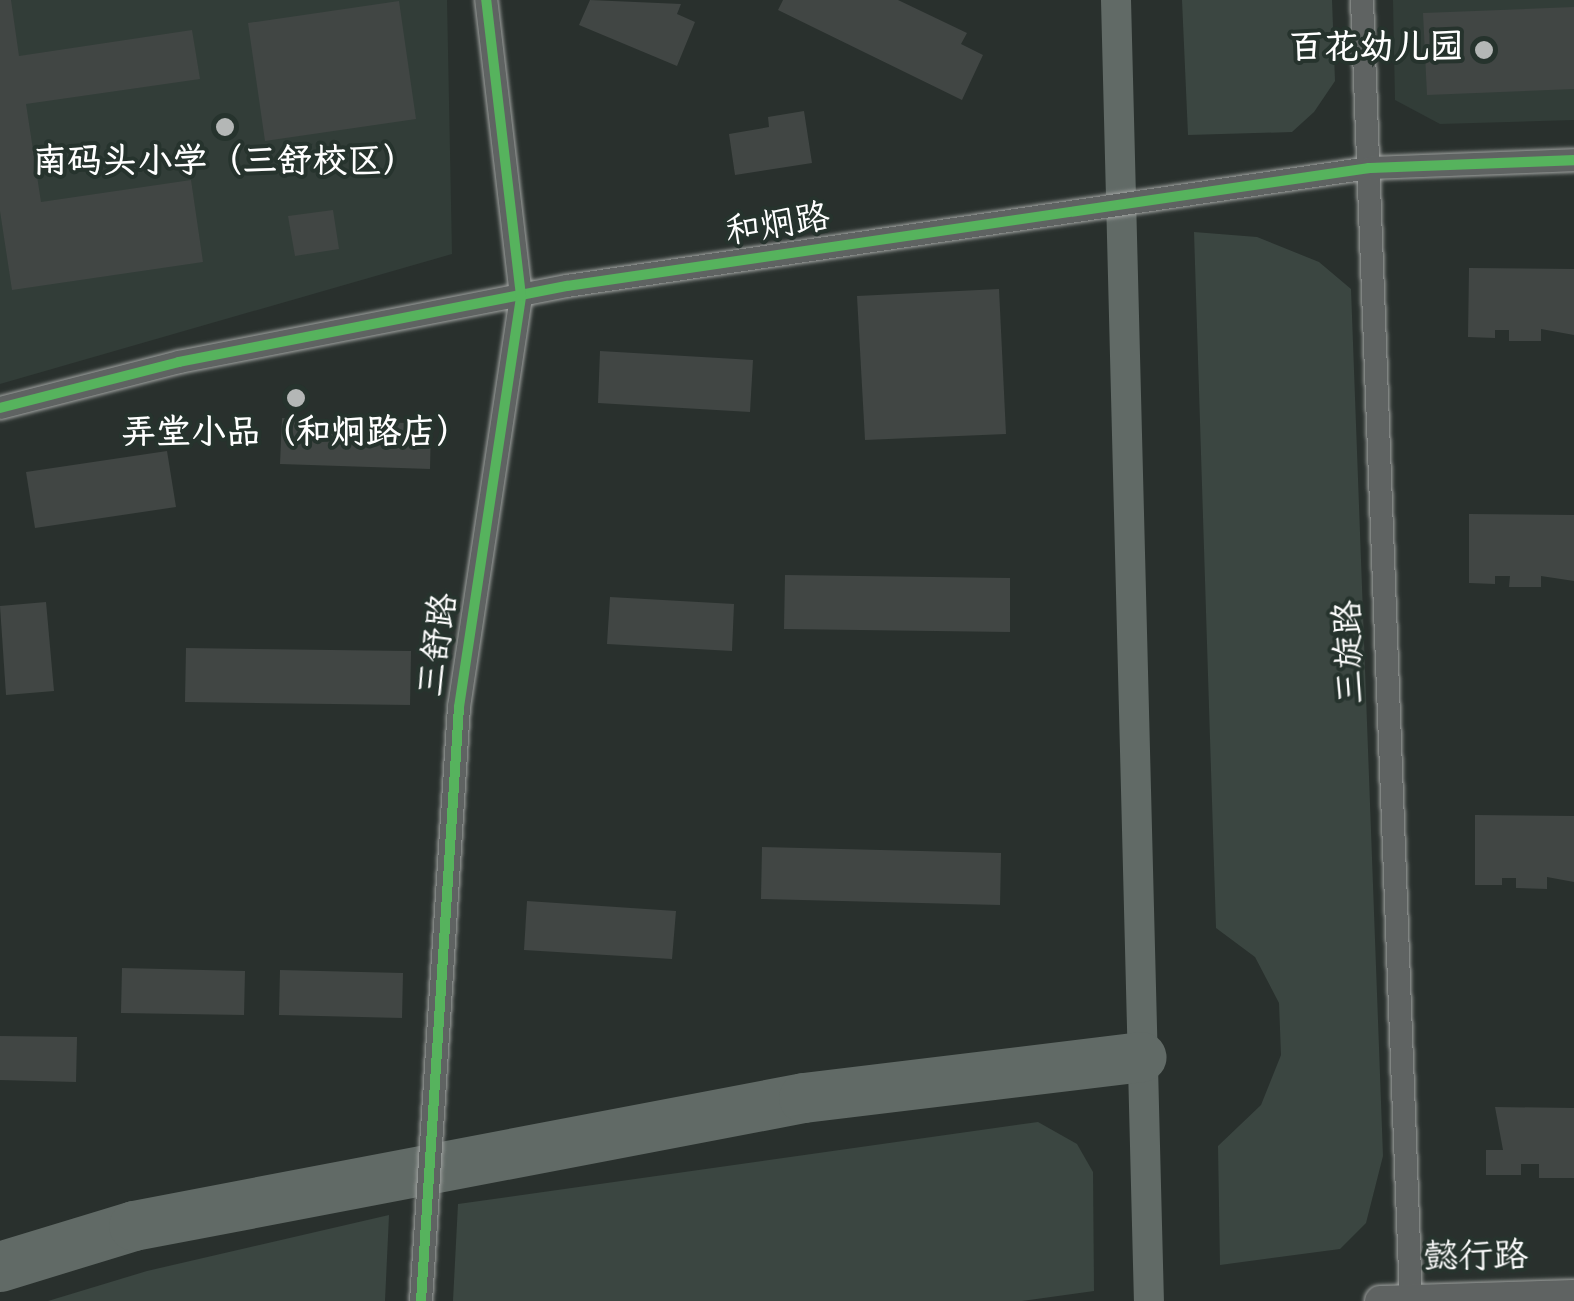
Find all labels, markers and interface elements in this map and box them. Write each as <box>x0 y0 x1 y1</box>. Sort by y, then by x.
place label: 百花幼儿园 <box>1289 29 1464 71</box>
marker: 百花幼儿园 <box>1473 39 1495 61</box>
marker: 南码头小学（三舒校区） <box>214 116 236 138</box>
place label: 南码头小学（三舒校区） <box>33 143 417 185</box>
street label: 和炯路 <box>723 198 833 256</box>
marker: 弄堂小品（和炯路店） <box>285 387 307 409</box>
place label: 弄堂小品（和炯路店） <box>121 414 471 456</box>
street label: 三舒路 <box>412 590 468 700</box>
street label: 三旋路 <box>1329 599 1375 705</box>
street label: 懿行路 <box>1423 1237 1529 1281</box>

